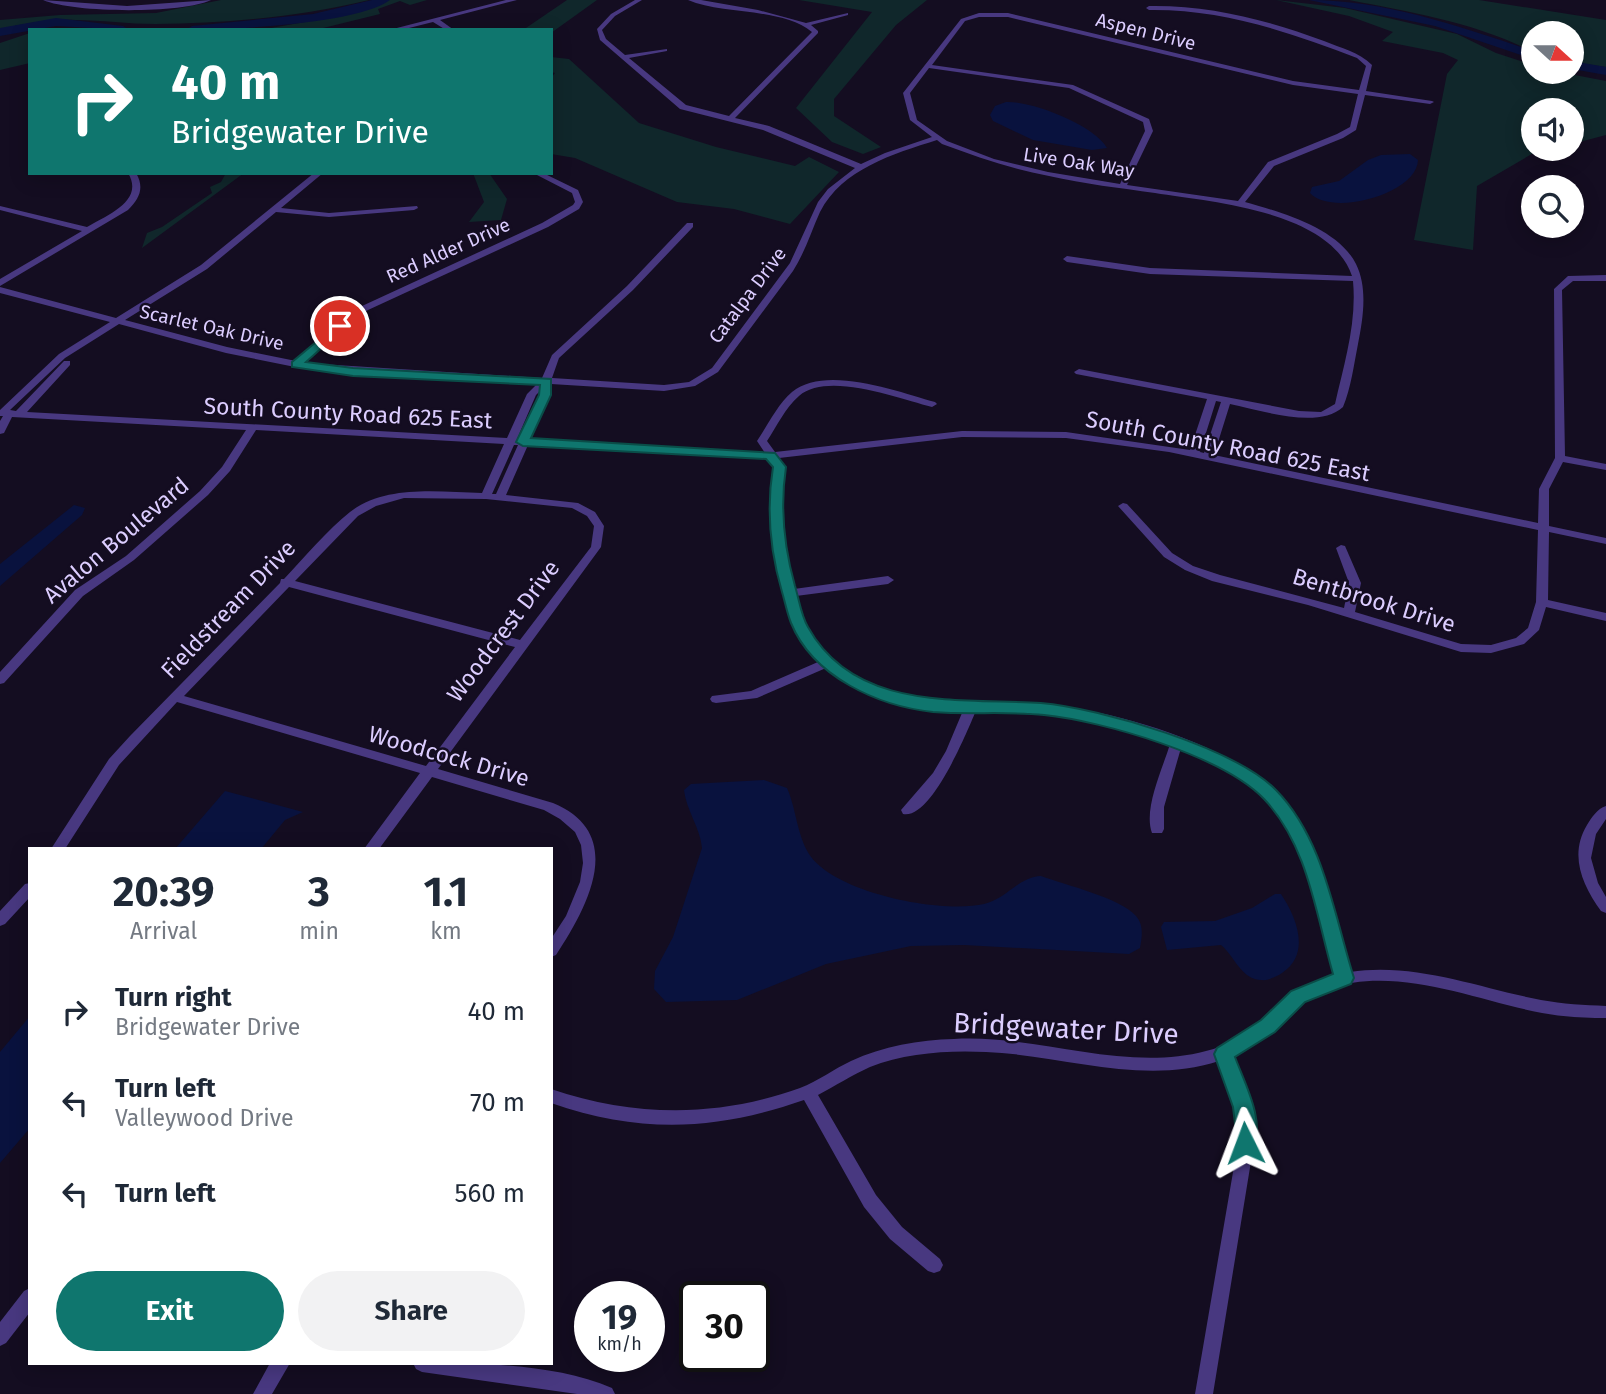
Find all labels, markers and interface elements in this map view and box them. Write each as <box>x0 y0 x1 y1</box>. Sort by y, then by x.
street label: Aspen Drive <box>1094 8 1198 55</box>
north arrow <box>1521 21 1584 84</box>
map controls <box>1521 21 1584 238</box>
text: 40 m <box>171 53 280 112</box>
icon: right <box>56 56 147 147</box>
button: sound <box>1521 98 1584 161</box>
text: Bridgewater Drive <box>171 113 429 151</box>
street label: Live Oak Way <box>1022 142 1137 183</box>
button: search <box>1521 175 1584 238</box>
street label: Red Alder Drive <box>383 213 514 288</box>
street label: Catalpa Drive <box>704 243 791 348</box>
pin <box>310 296 370 356</box>
street label: Scarlet Oak Drive <box>138 300 286 355</box>
icon: arrive <box>321 307 359 345</box>
street label: South County Road 625 East <box>203 391 494 435</box>
street label: South County Road 625 East <box>1083 405 1373 487</box>
street label: Avalon Boulevard <box>38 471 194 609</box>
street label: Fieldstream Drive <box>155 534 301 684</box>
street label: Woodcrest Drive <box>441 555 565 707</box>
street label: Bentbrook Drive <box>1289 562 1459 638</box>
street label: Woodcock Drive <box>365 720 533 792</box>
text: 20:39 <box>113 867 215 917</box>
text: 3 <box>308 867 330 917</box>
text: 1.1 <box>424 867 468 917</box>
text: Arrival <box>130 917 197 945</box>
text: min <box>299 917 339 945</box>
text: km <box>430 917 462 945</box>
text: Turn right <box>115 982 232 1013</box>
icon: right <box>56 993 94 1031</box>
text: 40 m <box>467 996 525 1027</box>
street label: Bridgewater Drive <box>952 1006 1180 1051</box>
text: Bridgewater Drive <box>115 1013 300 1041</box>
text: Turn left <box>115 1073 216 1104</box>
icon: left <box>56 1084 94 1122</box>
text: 70 m <box>470 1087 525 1118</box>
text: Valleywood Drive <box>115 1104 293 1132</box>
position arrow <box>1208 1106 1282 1180</box>
icon: left <box>56 1175 94 1213</box>
text: Turn left <box>115 1178 216 1209</box>
text: 560 m <box>454 1178 525 1209</box>
button: Exit <box>56 1271 284 1351</box>
button: Share <box>298 1271 525 1351</box>
speed limit sign: 30 <box>679 1281 770 1372</box>
text: 19 <box>602 1296 637 1338</box>
text: km/h <box>597 1333 642 1355</box>

